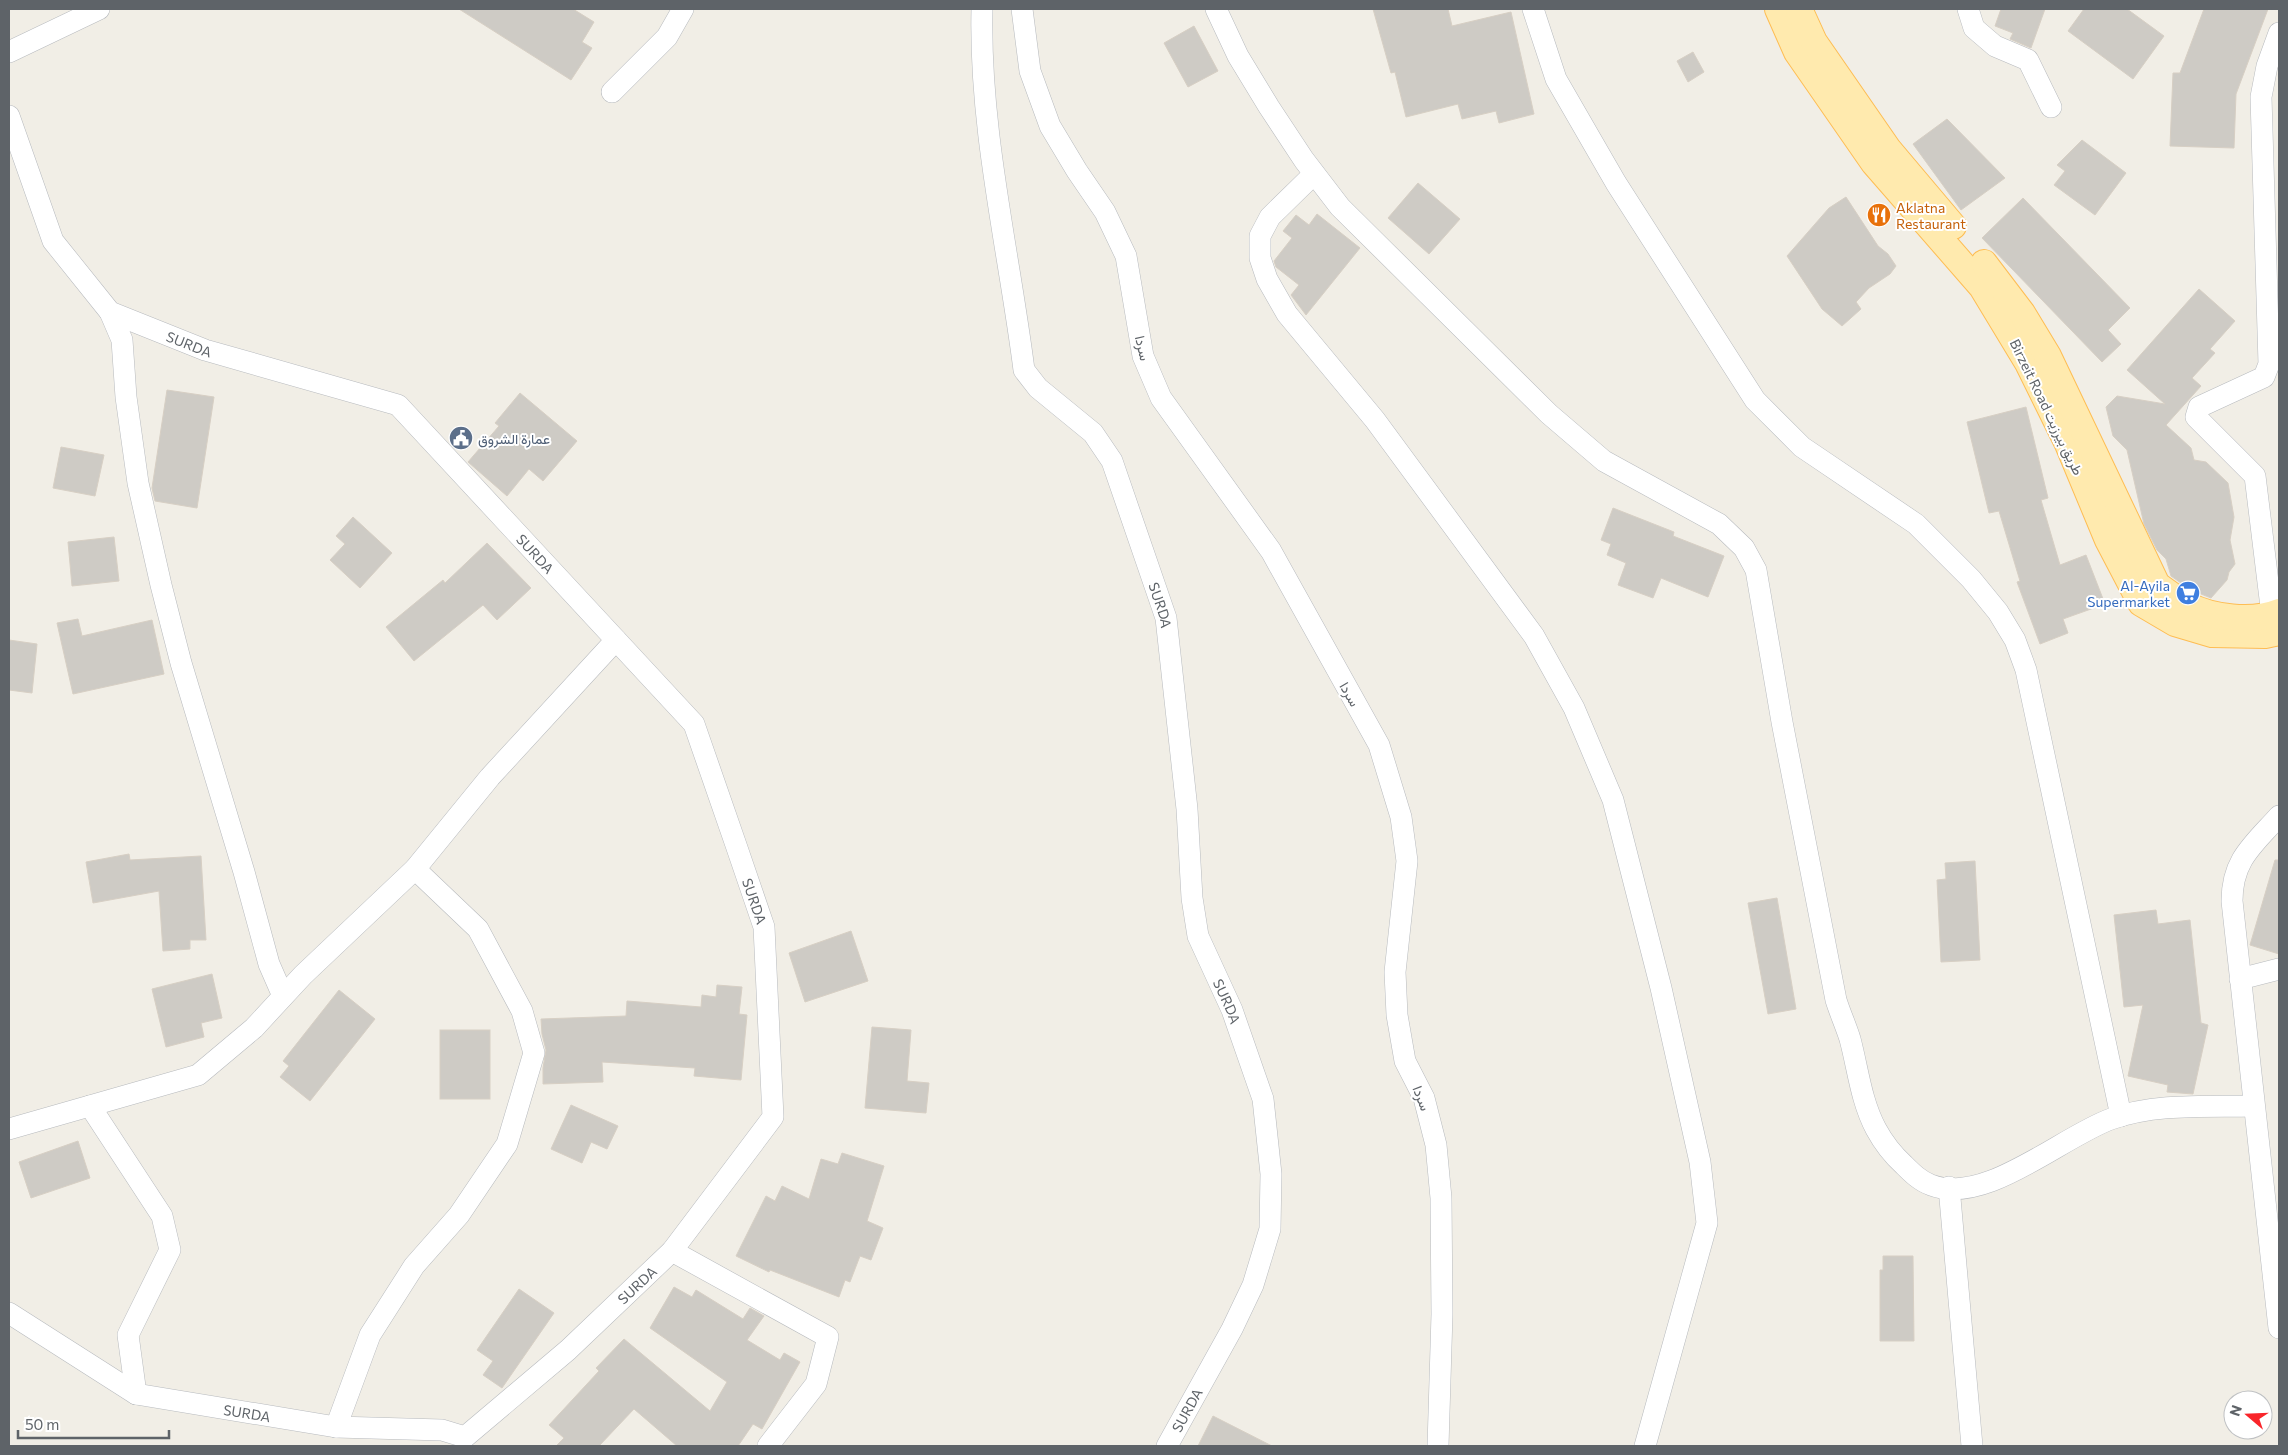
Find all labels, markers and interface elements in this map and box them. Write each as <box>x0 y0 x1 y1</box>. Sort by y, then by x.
place label: Aklatna Restaurant <box>1896 199 1966 232</box>
restaurant icon: Aklatna Restaurant <box>1866 202 1892 228</box>
street label: SURDA <box>164 327 214 360</box>
street label: سردا <box>1131 334 1154 362</box>
street label: Birzeit Road طريق بيرزيت <box>2006 336 2087 478</box>
public building icon: عمارة الشروق <box>448 425 474 451</box>
place label: عمارة الشروق <box>478 430 550 448</box>
street label: SURDA <box>513 530 558 577</box>
place label: Al-Ayila Supermarket <box>2087 577 2170 610</box>
street label: SURDA <box>1146 580 1176 629</box>
supermarket icon: Al-Ayila Supermarket <box>2175 580 2201 606</box>
street label: سردا <box>1335 679 1364 710</box>
street label: SURDA <box>739 876 771 926</box>
street label: SURDA <box>1210 976 1245 1026</box>
street label: سردا <box>1409 1083 1434 1113</box>
street label: SURDA <box>614 1262 660 1307</box>
street label: SURDA <box>1168 1385 1206 1435</box>
north arrow <box>2223 1390 2273 1440</box>
street label: SURDA <box>222 1401 272 1425</box>
text: N <box>2225 1403 2245 1418</box>
scale bar <box>18 1408 169 1440</box>
text: 50 m <box>25 1415 59 1433</box>

